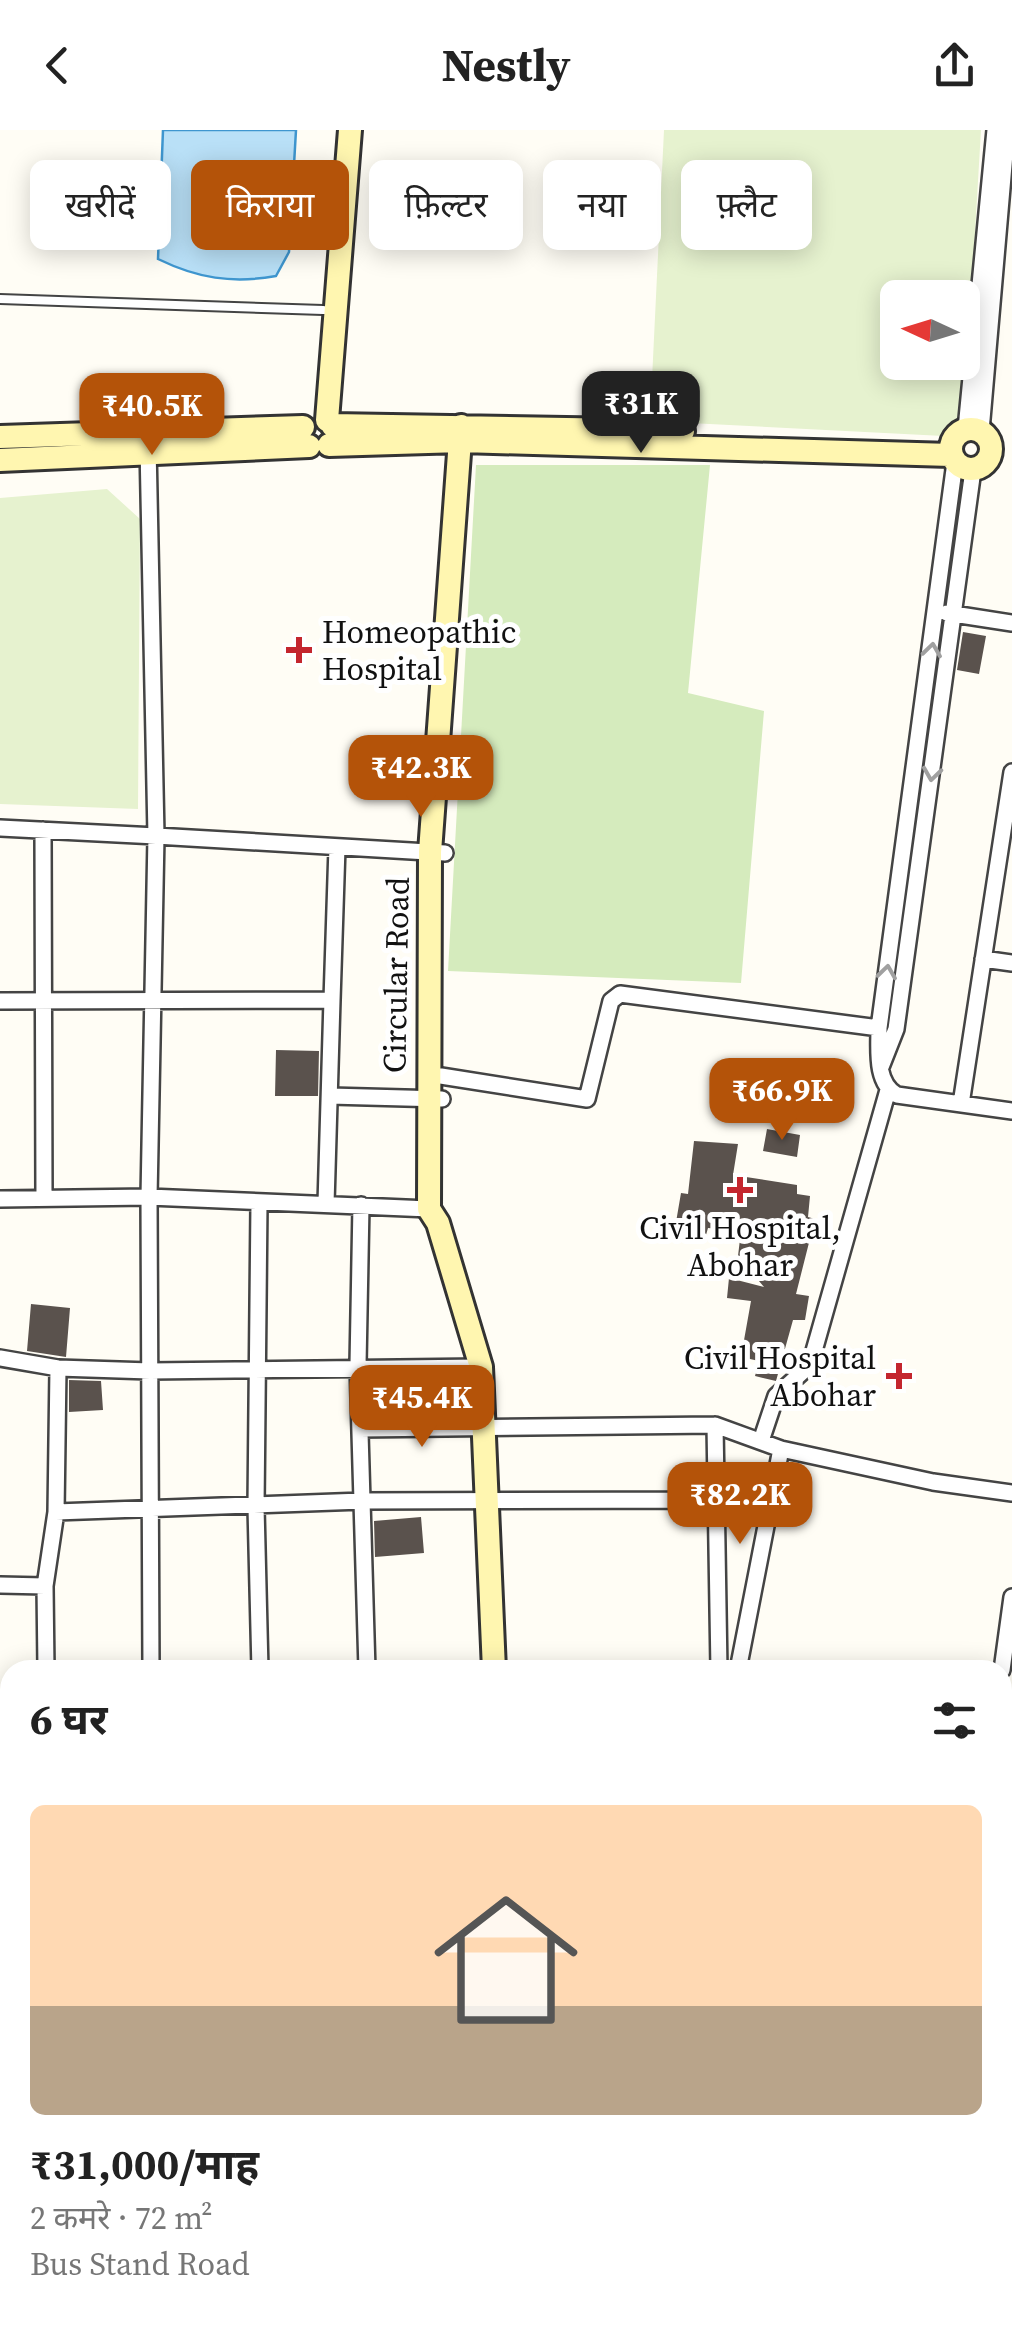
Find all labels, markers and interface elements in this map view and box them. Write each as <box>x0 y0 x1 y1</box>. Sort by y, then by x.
text: Nestly <box>441 34 571 96</box>
icon: back <box>30 38 85 93</box>
icon: share <box>927 38 982 93</box>
chip: खरीदें <box>30 160 171 250</box>
chip: किराया <box>191 160 349 250</box>
chip: फ़िल्टर <box>369 160 523 250</box>
chip: नया <box>543 160 661 250</box>
chip: फ़्लैट <box>681 160 812 250</box>
north arrow <box>880 280 980 380</box>
map controls <box>880 280 980 380</box>
pin: ₹31K <box>582 371 700 456</box>
pin: ₹40.5K <box>71 373 233 458</box>
text: ₹31K <box>604 381 678 425</box>
text: ₹40.5K <box>101 383 203 427</box>
place label: Homeopathic Hospital <box>322 610 516 691</box>
marker: Homeopathic Hospital <box>286 637 312 663</box>
one-way arrow <box>921 641 942 657</box>
pin: ₹42.3K <box>340 735 502 820</box>
text: ₹42.3K <box>370 745 472 789</box>
one-way arrow <box>923 766 944 783</box>
street label: Circular Road <box>372 877 420 1073</box>
one-way arrow <box>876 963 897 980</box>
pin: ₹66.9K <box>701 1058 863 1143</box>
text: ₹66.9K <box>731 1068 833 1112</box>
marker: Civil Hospital, Abohar <box>727 1177 753 1203</box>
place label: Civil Hospital, Abohar <box>639 1206 841 1287</box>
place label: Civil Hospital Abohar <box>684 1336 876 1417</box>
marker: Civil Hospital Abohar <box>886 1363 912 1389</box>
pin: ₹45.4K <box>341 1365 503 1450</box>
text: ₹45.4K <box>371 1375 473 1419</box>
pin: ₹82.2K <box>659 1462 821 1547</box>
text: ₹82.2K <box>689 1472 791 1516</box>
text: 6 घर <box>30 1690 108 1748</box>
icon: filters <box>927 1693 982 1748</box>
icon: home <box>416 1870 596 2050</box>
text: ₹31,000/माह <box>30 2135 259 2193</box>
text: 2 कमरे · 72 m² <box>30 2196 213 2240</box>
text: Bus Stand Road <box>30 2242 250 2286</box>

